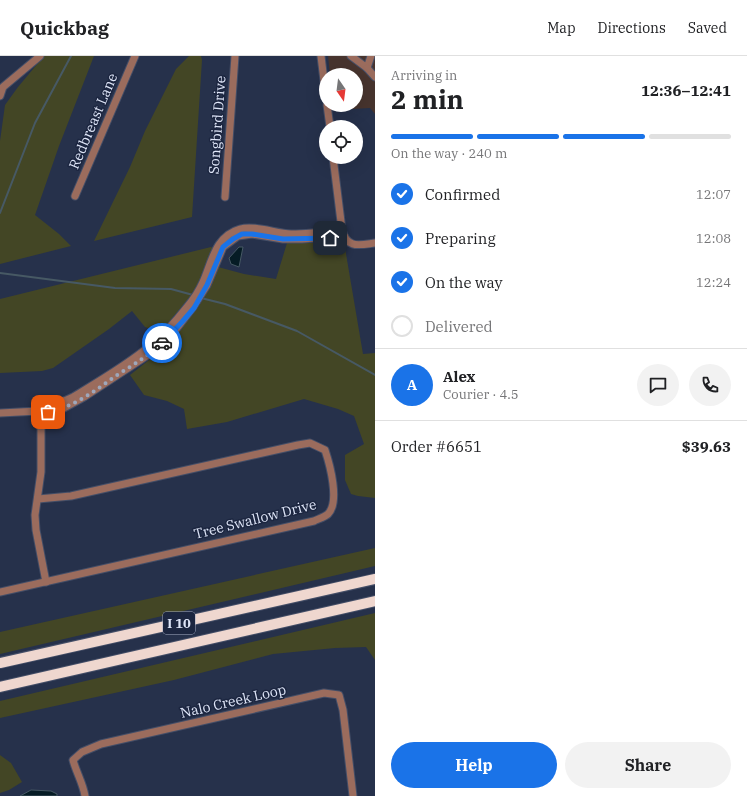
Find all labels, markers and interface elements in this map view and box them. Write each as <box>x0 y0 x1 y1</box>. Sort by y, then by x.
text: Quickbag <box>20 16 109 40</box>
text: Map <box>547 19 576 37</box>
text: Directions <box>598 19 666 37</box>
text: Saved <box>688 19 727 37</box>
text: Arriving in <box>391 67 457 84</box>
north arrow <box>319 68 363 112</box>
map controls <box>319 68 363 164</box>
street label: Redbreast Lane <box>65 70 121 172</box>
street label: Songbird Drive <box>205 75 229 175</box>
text: 12:36–12:41 <box>641 81 731 100</box>
text: 2 min <box>391 82 464 116</box>
button: locate <box>319 120 363 164</box>
text: On the way · 240 m <box>391 145 507 162</box>
icon: check <box>391 183 413 205</box>
text: Confirmed <box>425 185 500 204</box>
text: 12:07 <box>696 186 731 203</box>
pin <box>313 221 347 255</box>
icon: home <box>319 227 341 249</box>
icon: check <box>391 227 413 249</box>
text: Preparing <box>425 229 496 248</box>
text: 12:08 <box>696 230 731 247</box>
icon: check <box>391 271 413 293</box>
text: On the way <box>425 273 503 292</box>
text: 12:24 <box>696 274 731 291</box>
text: Delivered <box>425 317 493 336</box>
courier <box>142 323 182 363</box>
icon: car <box>151 332 173 354</box>
button: chat <box>637 364 679 406</box>
button: phone <box>689 364 731 406</box>
text: Alex <box>443 367 475 386</box>
text: A <box>407 375 417 394</box>
text: Courier · 4.5 <box>443 386 519 403</box>
pin <box>31 395 65 429</box>
icon: bag <box>37 401 59 423</box>
text: Order #6651 <box>391 437 482 456</box>
text: $39.63 <box>682 437 731 456</box>
street label: Tree Swallow Drive <box>192 495 318 543</box>
road number: I 10 <box>163 612 195 634</box>
street label: Nalo Creek Loop <box>178 680 288 722</box>
button: Help <box>391 742 557 788</box>
button: Share <box>565 742 731 788</box>

